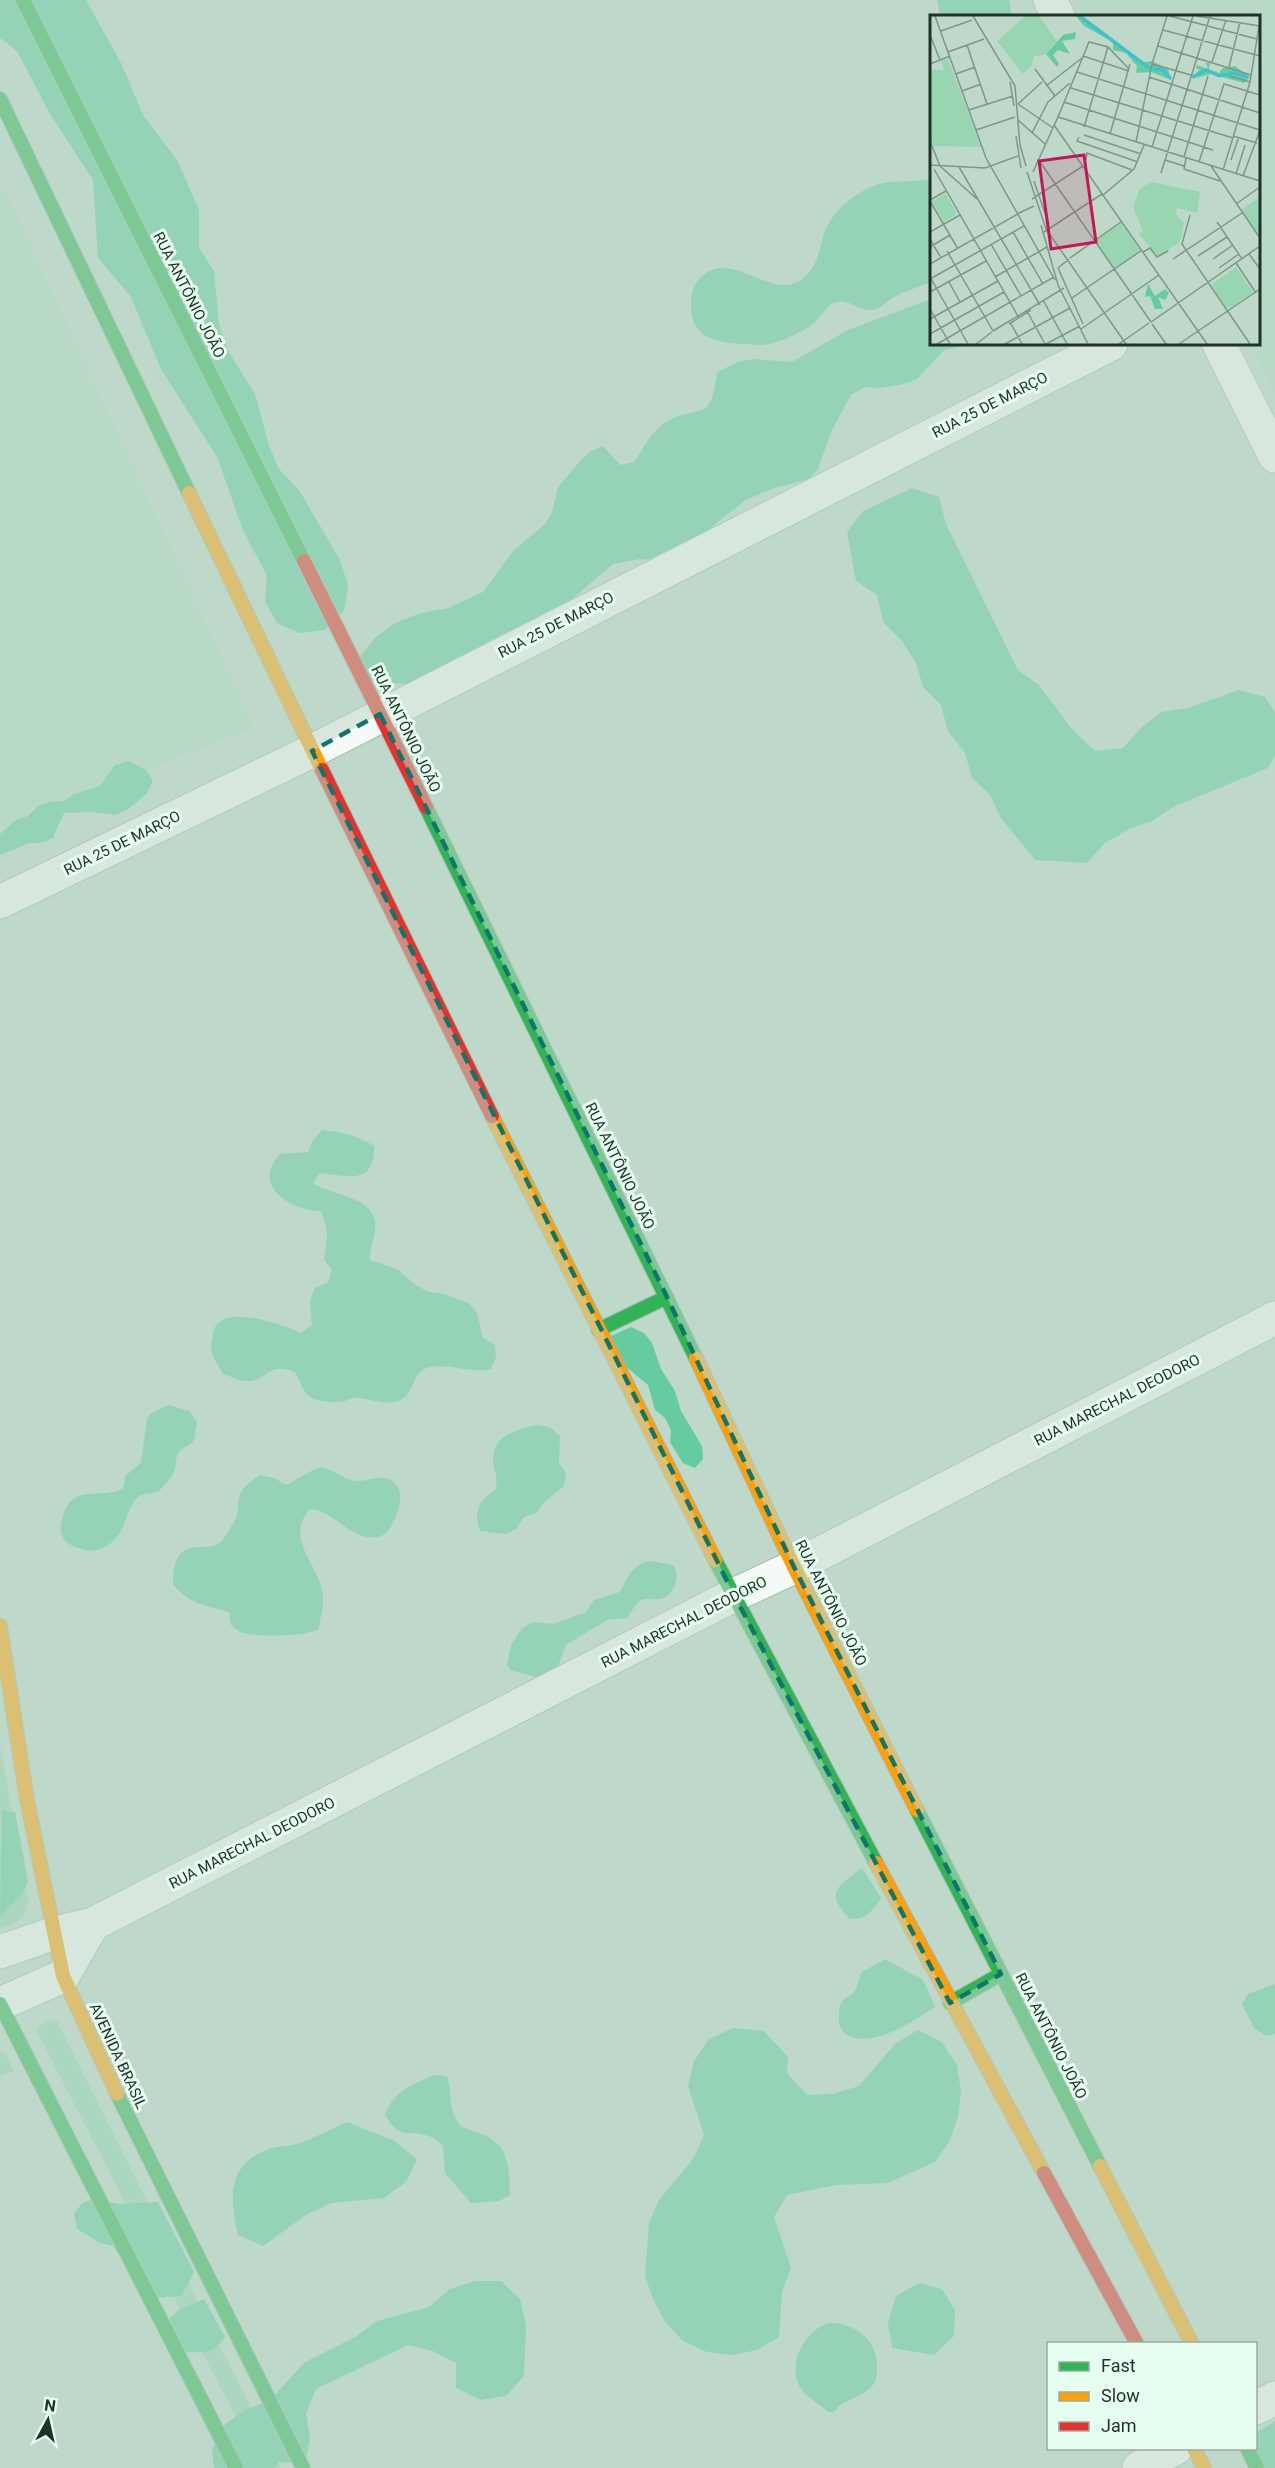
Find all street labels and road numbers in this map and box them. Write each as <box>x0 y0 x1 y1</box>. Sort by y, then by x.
street label: RUA ANTÔNIO JOÃO <box>149 229 229 361</box>
street label: RUA 25 DE MARÇO <box>929 368 1051 442</box>
street label: RUA 25 DE MARÇO <box>495 588 617 662</box>
street label: RUA ANTÔNIO JOÃO <box>367 663 445 795</box>
street label: RUA 25 DE MARÇO <box>61 807 183 879</box>
street label: RUA ANTÔNIO JOÃO <box>581 1100 659 1232</box>
street label: RUA MARECHAL DEODORO <box>1031 1350 1203 1450</box>
street label: RUA ANTÔNIO JOÃO <box>791 1537 871 1669</box>
street label: RUA MARECHAL DEODORO <box>598 1572 770 1672</box>
street label: RUA MARECHAL DEODORO <box>166 1793 338 1893</box>
street label: RUA ANTÔNIO JOÃO <box>1011 1970 1091 2102</box>
street label: AVENIDA BRASIL <box>86 2000 150 2112</box>

